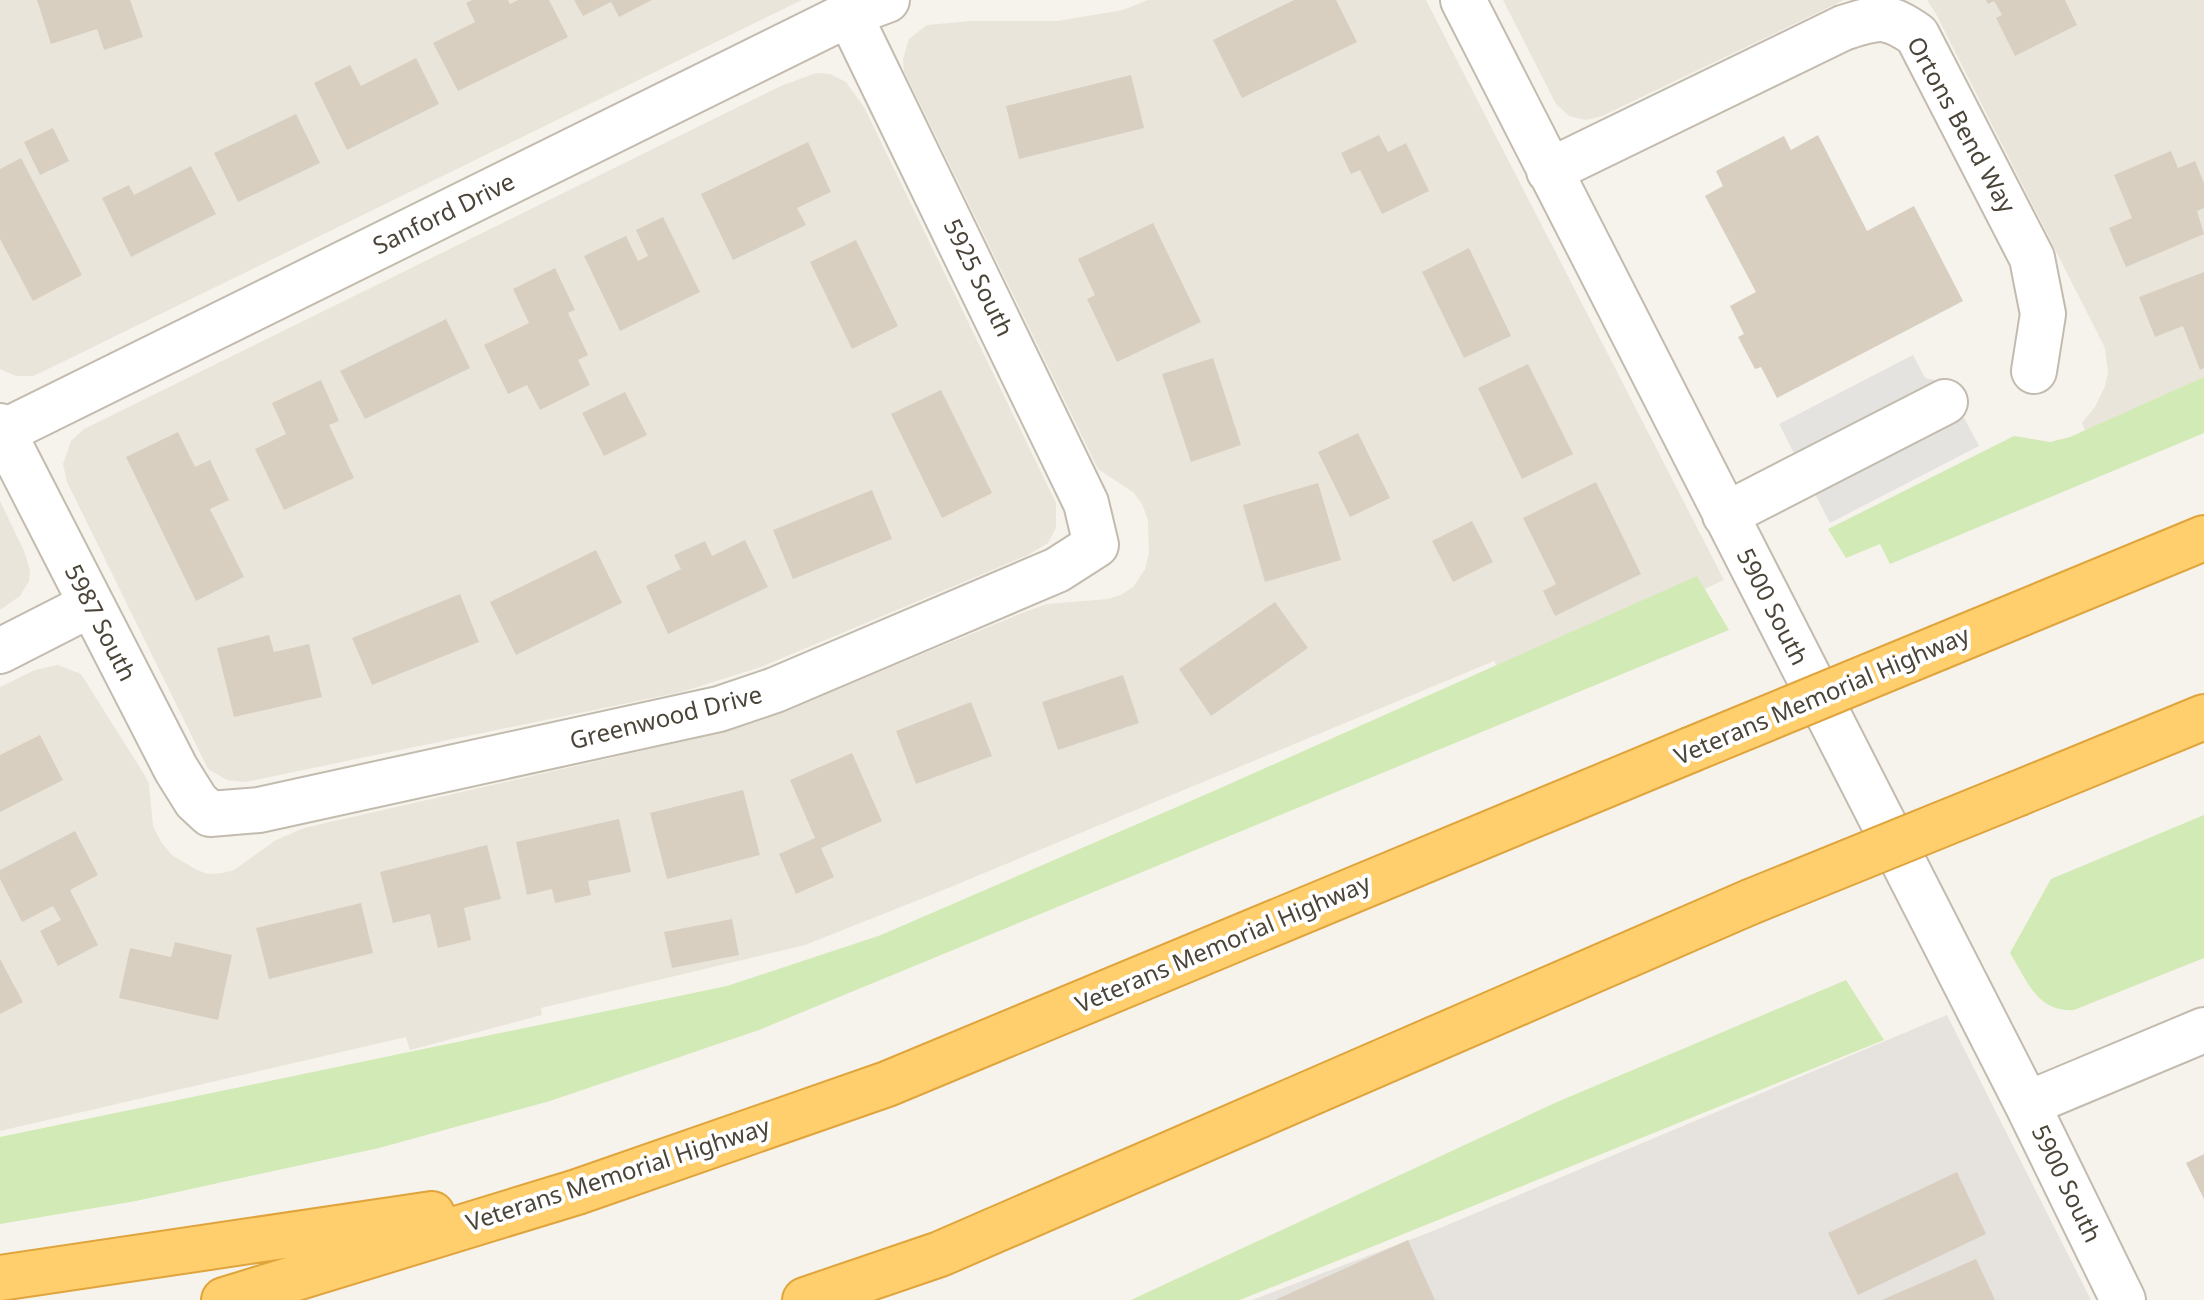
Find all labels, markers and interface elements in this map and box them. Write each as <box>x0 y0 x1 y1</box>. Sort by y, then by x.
street label: Ortons Bend Way <box>1900 30 2025 219</box>
street label: Sanford Drive <box>367 164 520 261</box>
street label: 5925 South <box>937 213 1022 342</box>
street label: 5900 South <box>1730 542 1817 670</box>
street label: 5987 South <box>58 558 145 686</box>
street label: Veterans Memorial Highway <box>1669 617 1975 772</box>
street label: Greenwood Drive <box>566 677 765 756</box>
street label: Veterans Memorial Highway <box>1070 865 1376 1020</box>
street label: Veterans Memorial Highway <box>461 1109 774 1238</box>
street label: 5900 South <box>2025 1119 2110 1248</box>

